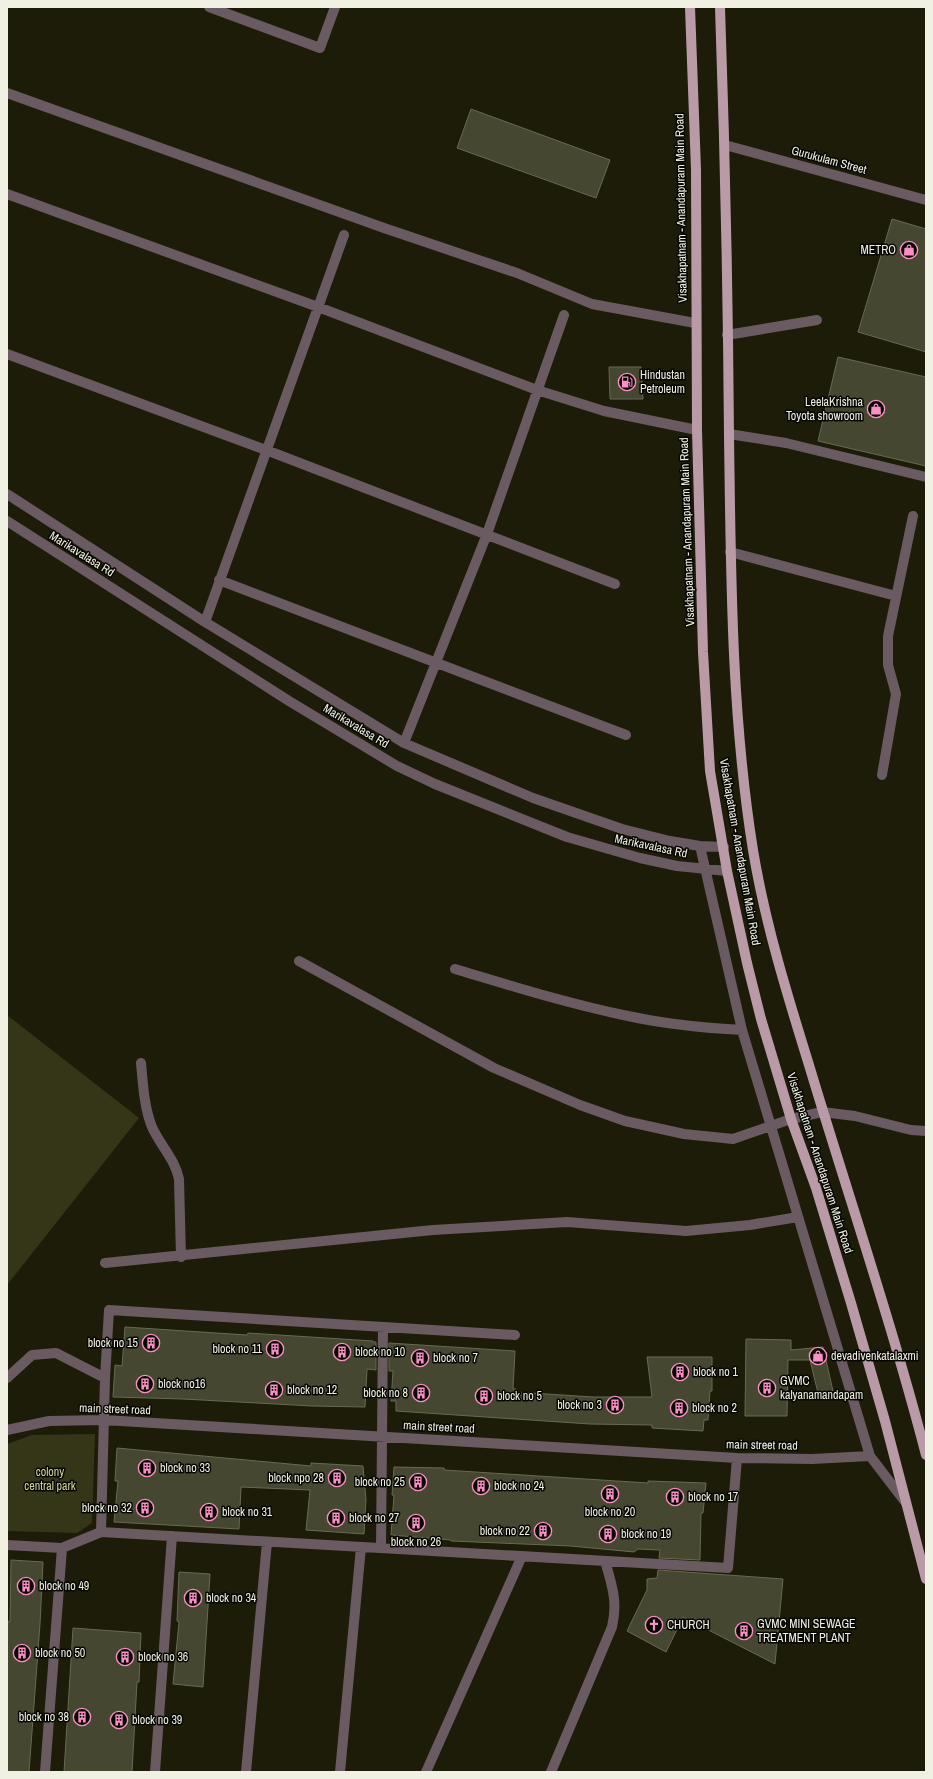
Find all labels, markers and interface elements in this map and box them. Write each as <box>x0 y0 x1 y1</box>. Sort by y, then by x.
street label: Visakhapatnam - Anandapuram Main Road <box>671 113 691 303</box>
street label: Gurukulam Street <box>790 142 869 178</box>
shop icon: METRO <box>899 240 919 260</box>
place label: METRO <box>860 242 896 258</box>
place label: Hindustan Petroleum <box>640 367 685 397</box>
fuel station icon: Hindustan Petroleum <box>617 372 637 392</box>
place label: LeelaKrishna Toyota showroom <box>786 394 864 424</box>
shop icon: LeelaKrishna Toyota showroom <box>866 399 886 419</box>
street label: Visakhapatnam - Anandapuram Main Road <box>676 437 698 627</box>
street label: Marikavalasa Rd <box>46 528 118 580</box>
street label: Marikavalasa Rd <box>320 700 392 752</box>
street label: Visakhapatnam - Anandapuram Main Road <box>716 757 764 947</box>
street label: Marikavalasa Rd <box>613 830 689 862</box>
street label: Visakhapatnam - Anandapuram Main Road <box>783 1071 857 1255</box>
building icon: block no 15 <box>141 1333 161 1353</box>
place label: block no 15 <box>88 1335 139 1351</box>
building icon: block no 11 <box>265 1339 285 1359</box>
place label: block no 11 <box>212 1341 263 1357</box>
building icon: block no 10 <box>332 1342 352 1362</box>
place label: block no 10 <box>355 1344 405 1360</box>
shop icon: devadivenkatalaxmi <box>808 1346 828 1366</box>
building icon: block no 7 <box>410 1348 430 1368</box>
place label: devadivenkatalaxmi <box>831 1348 919 1364</box>
place label: block no 7 <box>433 1350 478 1366</box>
building icon: block no 1 <box>670 1362 690 1382</box>
place label: block no 1 <box>693 1364 738 1380</box>
place label: GVMC kalyanamandapam <box>780 1373 863 1403</box>
building icon: block no16 <box>135 1374 155 1394</box>
place label: block no16 <box>158 1376 206 1392</box>
building icon: GVMC kalyanamandapam <box>757 1378 777 1398</box>
building icon: block no 12 <box>264 1380 284 1400</box>
place label: block no 12 <box>287 1382 337 1398</box>
building icon: block no 8 <box>411 1383 431 1403</box>
place label: block no 8 <box>363 1385 408 1401</box>
building icon: block no 5 <box>474 1386 494 1406</box>
place label: block no 5 <box>497 1388 542 1404</box>
building icon: block no 3 <box>605 1395 625 1415</box>
place label: block no 3 <box>557 1397 602 1413</box>
building icon: block no 2 <box>669 1398 689 1418</box>
street label: main street road <box>79 1400 151 1418</box>
place label: block no 2 <box>692 1400 737 1416</box>
street label: main street road <box>403 1417 475 1437</box>
street label: main street road <box>726 1436 798 1454</box>
building icon: block no 33 <box>137 1458 157 1478</box>
place label: block no 33 <box>160 1460 210 1476</box>
park label: colony central park <box>24 1464 76 1494</box>
building icon: block npo 28 <box>327 1468 347 1488</box>
place label: block npo 28 <box>268 1470 324 1486</box>
building icon: block no 25 <box>408 1472 428 1492</box>
place label: block no 25 <box>355 1474 406 1490</box>
building icon: block no 24 <box>471 1476 491 1496</box>
place label: block no 24 <box>494 1478 545 1494</box>
building icon: block no 20 <box>600 1484 620 1504</box>
building icon: block no 17 <box>665 1487 685 1507</box>
place label: block no 17 <box>688 1489 739 1505</box>
building icon: block no 32 <box>135 1498 155 1518</box>
place label: block no 32 <box>82 1500 132 1516</box>
building icon: block no 31 <box>199 1502 219 1522</box>
place label: block no 31 <box>222 1504 273 1520</box>
place label: block no 20 <box>585 1504 635 1520</box>
building icon: block no 27 <box>326 1508 346 1528</box>
place label: block no 27 <box>349 1510 400 1526</box>
building icon: block no 26 <box>406 1513 426 1533</box>
building icon: block no 22 <box>533 1521 553 1541</box>
place label: block no 22 <box>480 1523 530 1539</box>
building icon: block no 19 <box>598 1524 618 1544</box>
place label: block no 19 <box>621 1526 671 1542</box>
place label: block no 26 <box>391 1534 441 1550</box>
building icon: block no 49 <box>16 1576 36 1596</box>
place label: block no 49 <box>39 1578 89 1594</box>
building icon: block no 34 <box>183 1588 203 1608</box>
place label: block no 34 <box>206 1590 257 1606</box>
church icon: CHURCH <box>644 1615 664 1635</box>
place label: GVMC MINI SEWAGE TREATMENT PLANT <box>757 1616 856 1646</box>
place label: CHURCH <box>667 1617 710 1633</box>
building icon: GVMC MINI SEWAGE TREATMENT PLANT <box>734 1621 754 1641</box>
building icon: block no 50 <box>12 1643 32 1663</box>
place label: block no 50 <box>35 1645 85 1661</box>
building icon: block no 36 <box>115 1647 135 1667</box>
place label: block no 36 <box>138 1649 188 1665</box>
building icon: block no 38 <box>72 1707 92 1727</box>
place label: block no 38 <box>19 1709 69 1725</box>
building icon: block no 39 <box>109 1710 129 1730</box>
place label: block no 39 <box>132 1712 182 1728</box>

